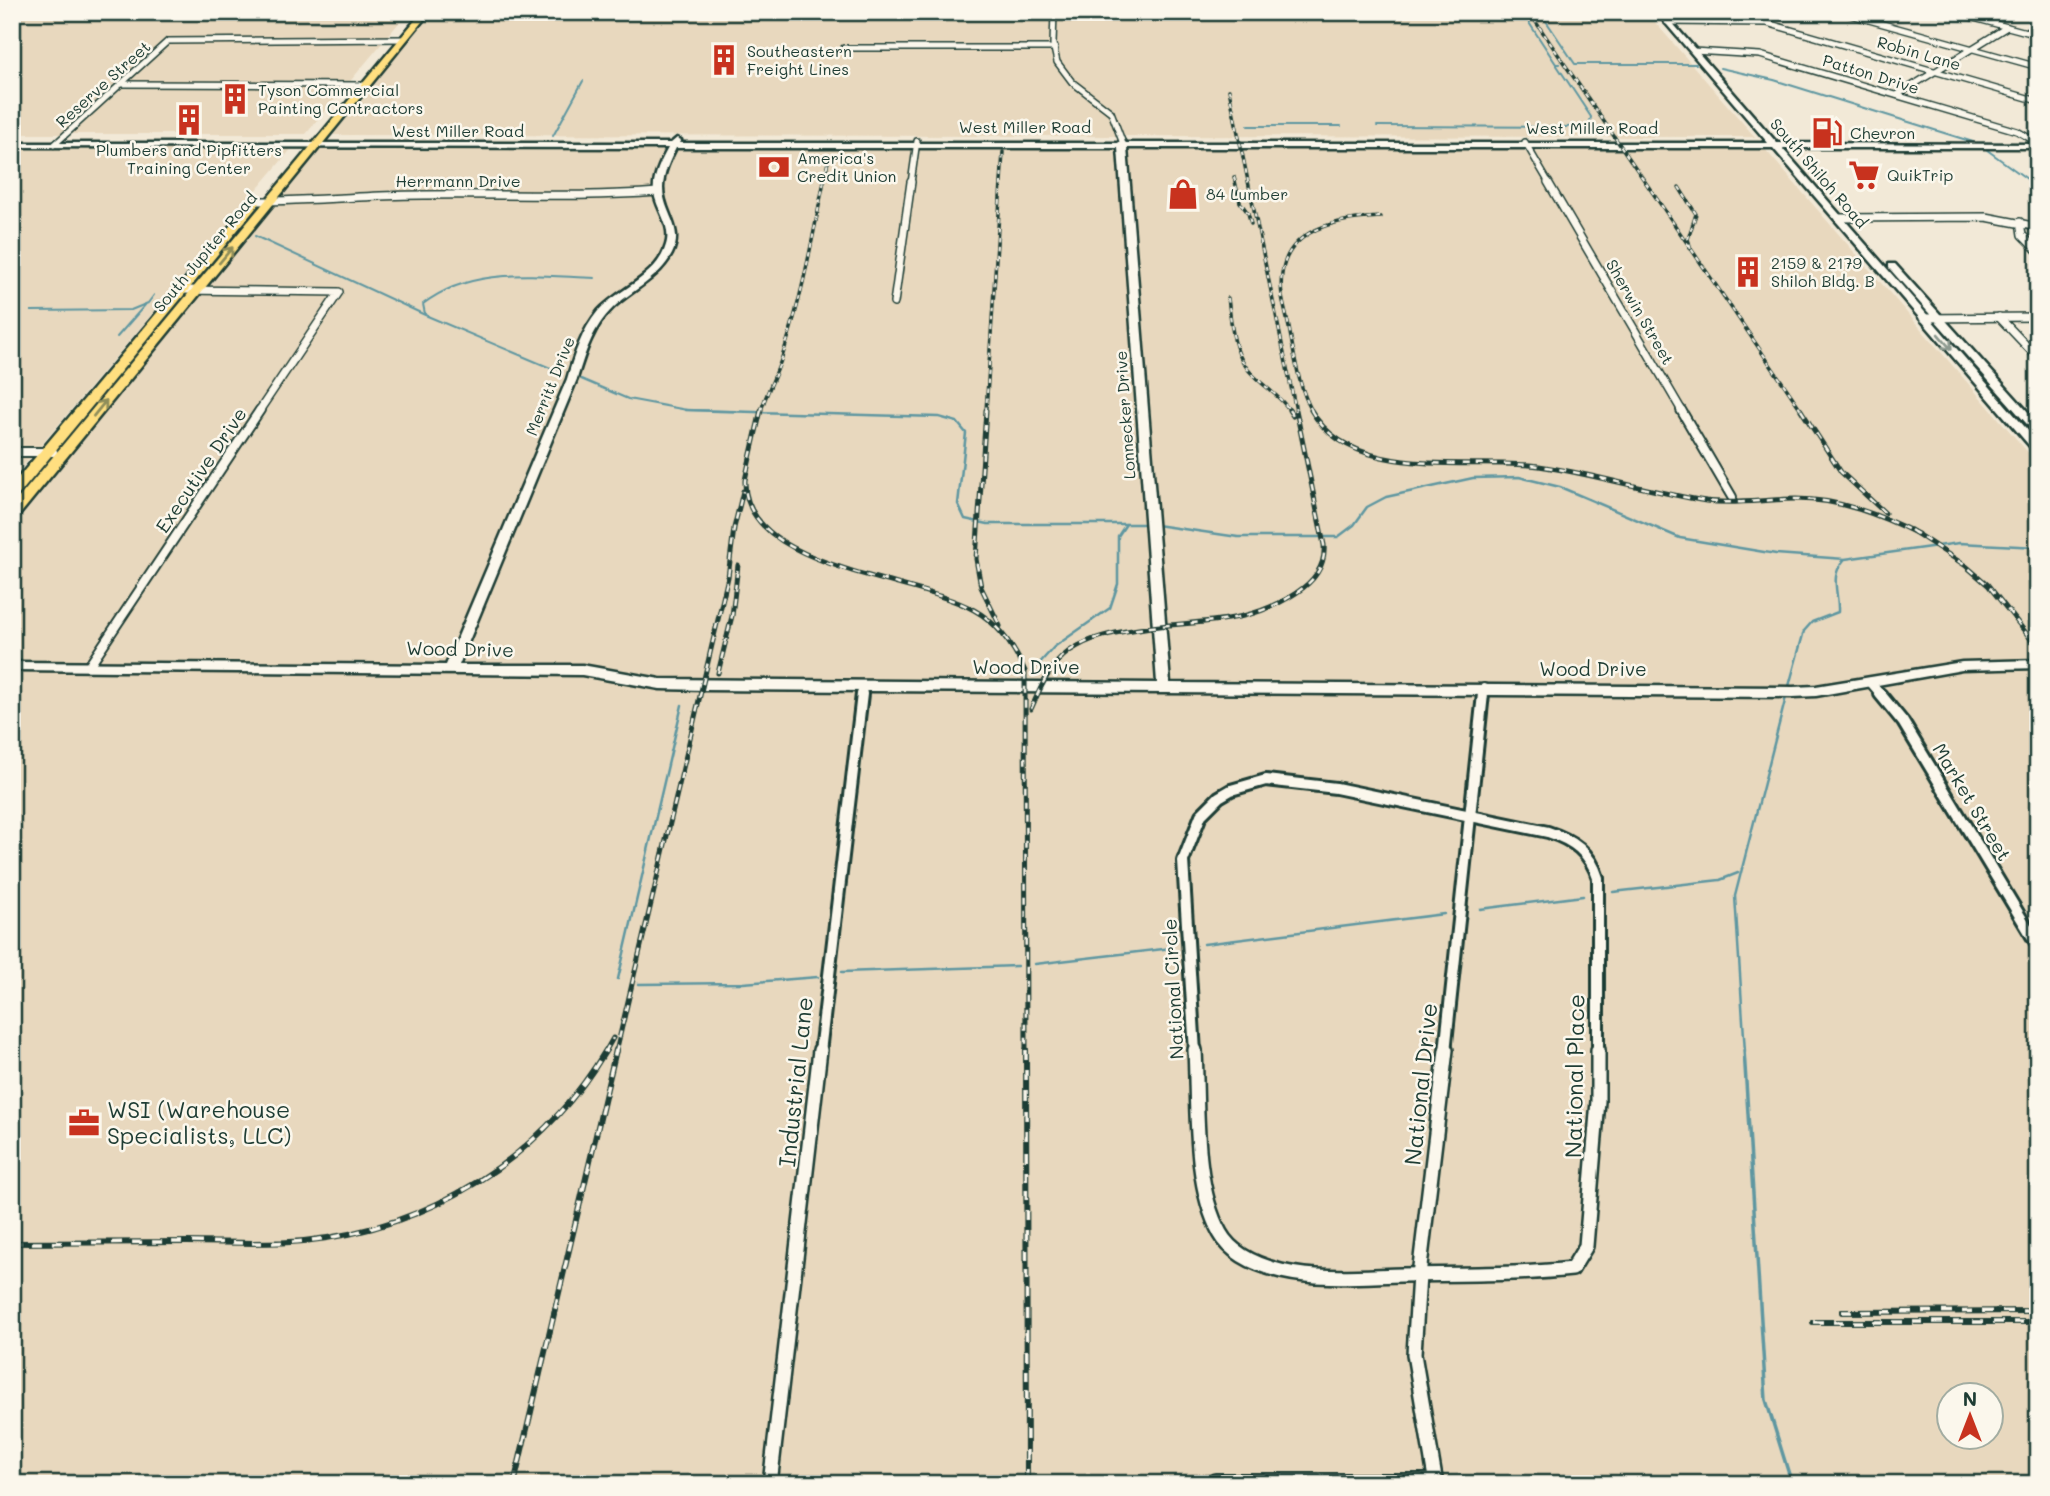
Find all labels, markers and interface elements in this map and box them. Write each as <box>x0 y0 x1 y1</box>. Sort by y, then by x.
street label: Robin Lane <box>1875 31 1963 74</box>
street label: Reserve Street <box>51 36 154 132</box>
place label: Southeastern Freight Lines <box>747 40 852 79</box>
building icon: Southeastern Freight Lines <box>707 43 741 77</box>
street label: Patton Drive <box>1820 49 1922 98</box>
place label: Tyson Commercial Painting Contractors <box>258 79 423 118</box>
building icon: Tyson Commercial Painting Contractors <box>218 82 252 116</box>
building icon: Plumbers and Pipfitters Training Center <box>172 103 206 137</box>
street label: South Shiloh Road <box>1766 113 1873 232</box>
street label: West Miller Road <box>959 116 1091 137</box>
fuel station icon: Chevron <box>1810 116 1844 150</box>
street label: West Miller Road <box>1526 117 1658 138</box>
street label: West Miller Road <box>392 120 524 141</box>
place label: Chevron <box>1850 122 1915 143</box>
place label: Plumbers and Pipfitters Training Center <box>96 139 282 178</box>
place label: America's Credit Union <box>797 147 896 186</box>
bank icon: America's Credit Union <box>757 150 791 184</box>
supermarket icon: QuikTrip <box>1847 158 1881 192</box>
place label: QuikTrip <box>1887 164 1953 185</box>
street label: Herrmann Drive <box>395 170 521 191</box>
shop icon: 84 Lumber <box>1166 177 1200 211</box>
place label: 84 Lumber <box>1206 183 1288 204</box>
street label: South Jupiter Road <box>148 187 261 316</box>
one-way arrow <box>218 247 234 265</box>
place label: 2159 & 2179 Shiloh Bldg. B <box>1771 252 1875 291</box>
street label: Sherwin Street <box>1602 255 1679 368</box>
building icon: 2159 & 2179 Shiloh Bldg. B <box>1731 255 1765 289</box>
street label: Merritt Drive <box>520 333 579 438</box>
one-way arrow <box>1936 333 1953 350</box>
street label: Lonnecker Drive <box>1110 350 1139 480</box>
one-way arrow <box>92 400 108 418</box>
street label: Executive Drive <box>149 402 252 537</box>
street label: Wood Drive <box>406 635 514 662</box>
street label: Wood Drive <box>972 654 1080 679</box>
street label: Wood Drive <box>1539 656 1647 681</box>
street label: Market Street <box>1927 738 2017 865</box>
street label: National Circle <box>1156 918 1189 1060</box>
street label: National Place <box>1558 994 1590 1158</box>
street label: Industrial Lane <box>771 995 819 1168</box>
street label: National Drive <box>1397 1001 1443 1167</box>
place label: WSI (Warehouse Specialists, LLC) <box>107 1094 291 1150</box>
office icon: WSI (Warehouse Specialists, LLC) <box>67 1106 101 1140</box>
north arrow <box>1934 1380 2004 1450</box>
text: N <box>1963 1386 1977 1411</box>

